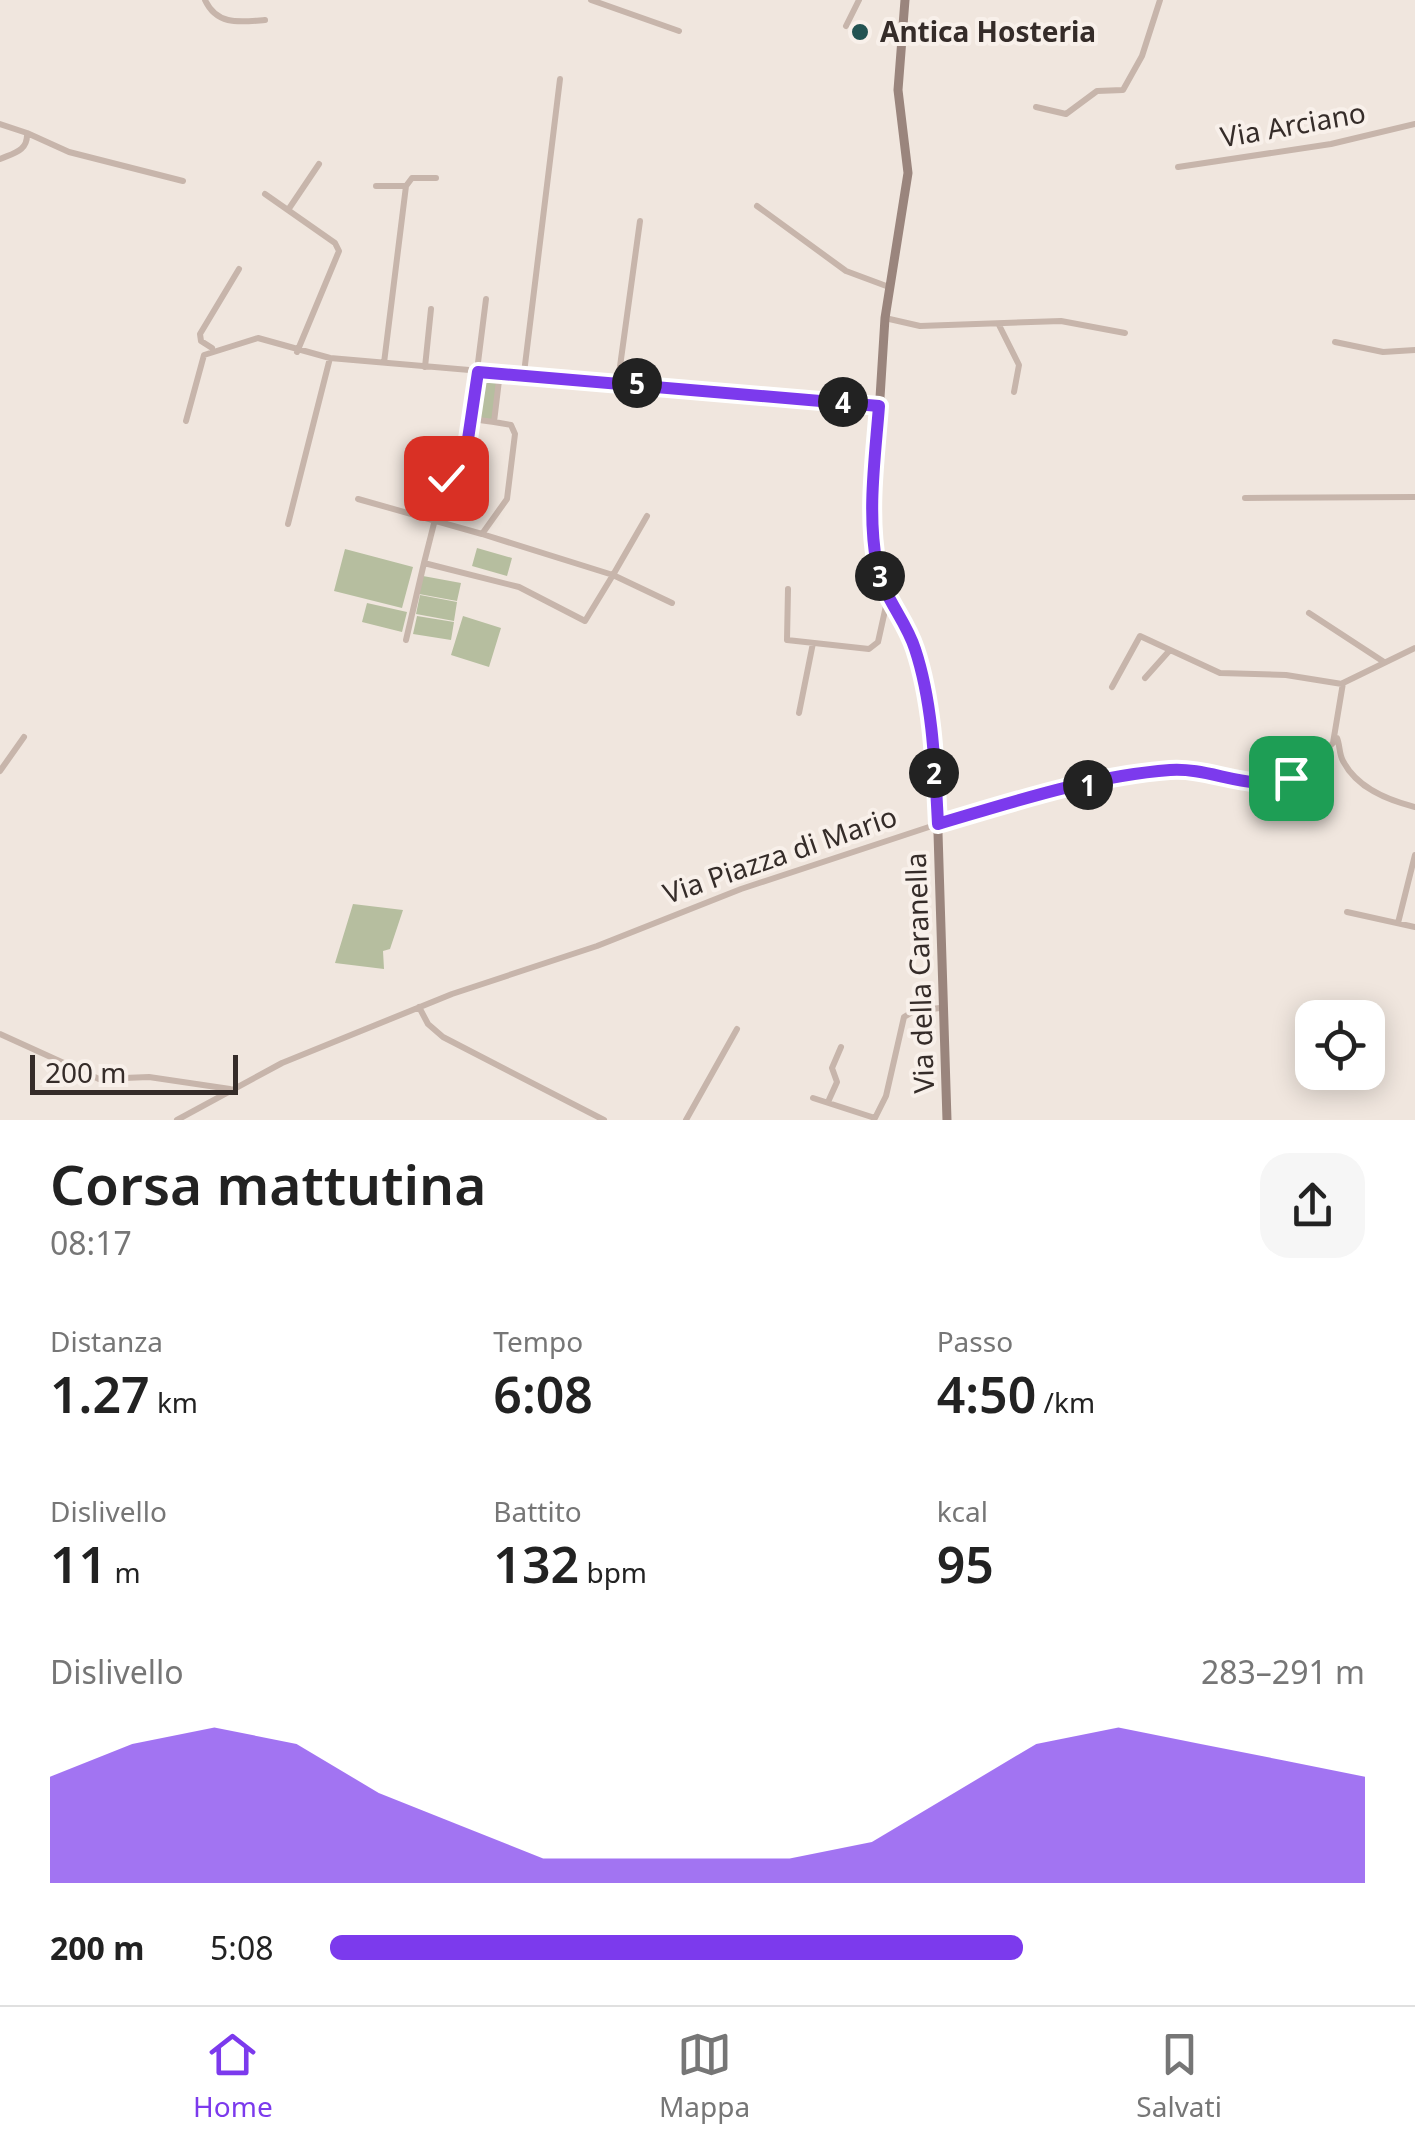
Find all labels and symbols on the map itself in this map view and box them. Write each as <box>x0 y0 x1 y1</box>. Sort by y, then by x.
place label: Antica Hosteria <box>880 12 1096 50</box>
marker: Antica Hosteria <box>849 21 871 43</box>
street label: Via Arciano <box>1217 93 1368 155</box>
pin: 5 <box>612 358 662 408</box>
pin: 4 <box>818 377 868 427</box>
pin <box>404 436 489 521</box>
pin: 3 <box>855 551 905 601</box>
pin <box>1249 736 1334 821</box>
pin: 2 <box>909 748 959 798</box>
pin: 1 <box>1063 760 1113 810</box>
street label: Via Piazza di Mario <box>658 796 902 912</box>
street label: Via della Caranella <box>896 852 942 1094</box>
scale bar <box>30 1050 238 1094</box>

